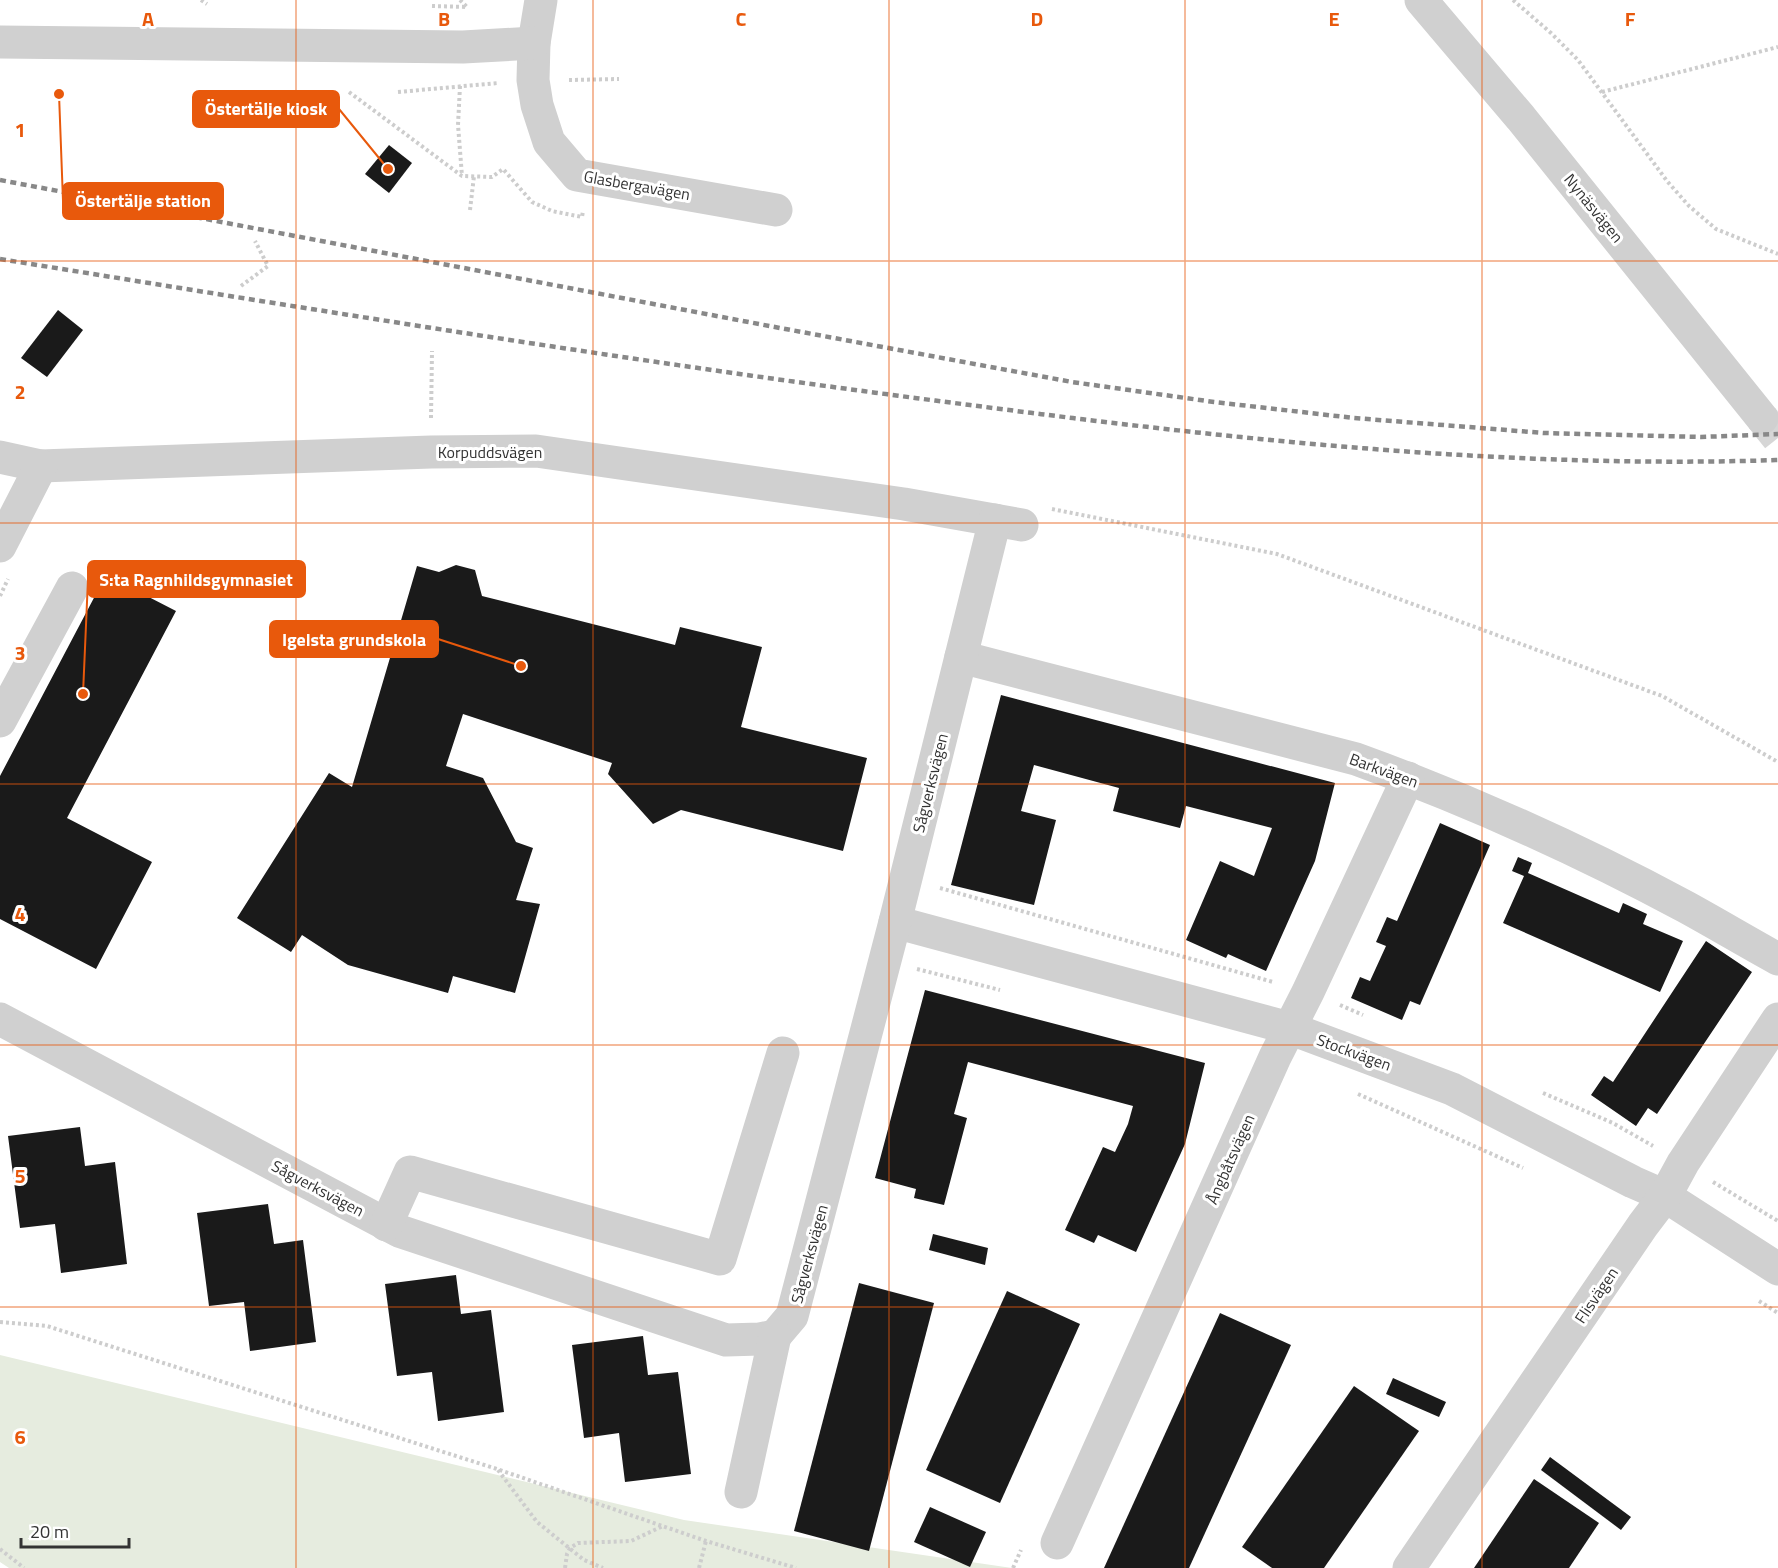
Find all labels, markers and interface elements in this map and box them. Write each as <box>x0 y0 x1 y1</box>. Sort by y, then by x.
text: A <box>142 3 154 34</box>
text: B <box>438 3 450 34</box>
text: C <box>736 3 747 34</box>
text: D <box>1031 3 1043 34</box>
text: E <box>1328 3 1340 34</box>
text: F <box>1625 3 1636 34</box>
callout: Östertälje kiosk <box>193 91 339 127</box>
text: Östertälje kiosk <box>205 95 328 122</box>
text: 1 <box>14 114 26 145</box>
street label: Glasbergavägen <box>582 164 692 206</box>
street label: Nynäsvägen <box>1559 168 1629 248</box>
callout: Östertälje station <box>63 183 223 219</box>
text: Östertälje station <box>75 187 211 214</box>
text: 2 <box>14 376 26 407</box>
street label: Korpuddsvägen <box>438 440 542 464</box>
callout: S:ta Ragnhildsgymnasiet <box>88 561 305 597</box>
text: S:ta Ragnhildsgymnasiet <box>99 566 293 593</box>
callout: Igelsta grundskola <box>270 621 438 657</box>
text: Igelsta grundskola <box>282 626 426 653</box>
text: 3 <box>14 637 26 668</box>
street label: Sågverksvägen <box>906 731 954 835</box>
street label: Barkvägen <box>1346 746 1422 794</box>
text: 4 <box>14 898 26 929</box>
street label: Stockvägen <box>1313 1027 1395 1077</box>
street label: Ångbåtsvägen <box>1199 1110 1261 1208</box>
street label: Sågverksvägen <box>268 1154 368 1222</box>
text: 5 <box>14 1160 26 1191</box>
street label: Sågverksvägen <box>784 1202 834 1306</box>
street label: Flisvägen <box>1568 1262 1624 1328</box>
text: 6 <box>14 1421 26 1452</box>
scale bar <box>21 1511 129 1549</box>
text: 20 m <box>30 1518 69 1545</box>

